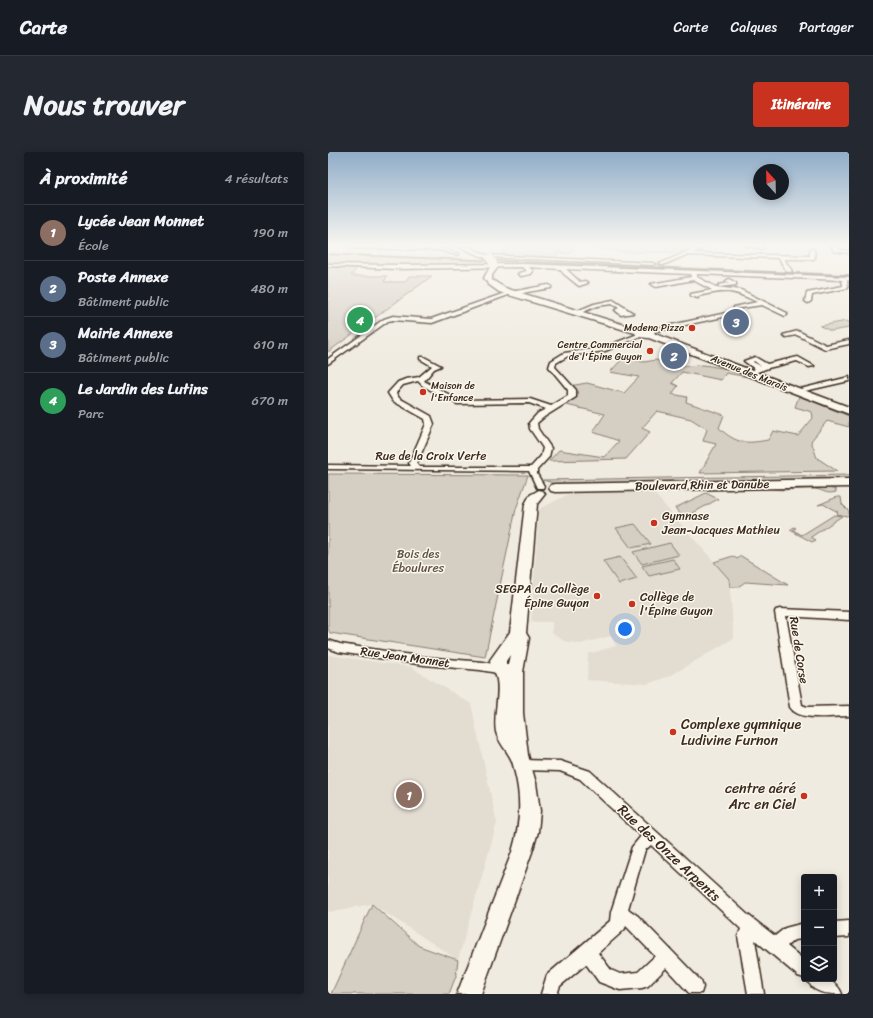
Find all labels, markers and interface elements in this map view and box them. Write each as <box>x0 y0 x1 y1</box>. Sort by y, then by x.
text: Carte <box>20 11 67 44</box>
text: Carte <box>674 15 708 40</box>
text: Calques <box>730 15 777 40</box>
text: Partager <box>799 15 853 40</box>
text: Nous trouver <box>24 80 184 129</box>
button: Itinéraire <box>753 82 849 127</box>
text: À proximité <box>40 163 127 193</box>
north arrow <box>753 164 789 200</box>
text: 4 résultats <box>225 167 288 190</box>
text: Lycée Jean Monnet <box>78 208 204 234</box>
text: 1 <box>50 221 56 244</box>
text: 190 m <box>253 221 288 244</box>
text: École <box>78 234 109 257</box>
text: Poste Annexe <box>78 264 168 290</box>
text: 2 <box>49 277 57 300</box>
text: 480 m <box>250 277 288 300</box>
text: Bâtiment public <box>78 290 169 313</box>
pin: 4 <box>347 305 373 335</box>
pin: 3 <box>723 307 749 337</box>
place label: Modena Pizza <box>624 319 685 337</box>
text: Mairie Annexe <box>78 320 173 346</box>
marker: Modena Pizza <box>687 323 697 333</box>
text: 3 <box>49 333 57 356</box>
text: 610 m <box>253 333 288 356</box>
place label: Centre Commercial de l'Épine Guyon <box>558 336 643 366</box>
pin: 2 <box>661 341 687 371</box>
text: Bâtiment public <box>78 346 169 369</box>
marker: Centre Commercial de l'Épine Guyon <box>645 346 655 356</box>
street label: Avenue des Marais <box>707 349 791 397</box>
text: Le Jardin des Lutins <box>78 376 208 402</box>
place label: Maison de l'Enfance <box>431 377 475 407</box>
marker: Maison de l'Enfance <box>418 387 428 397</box>
text: 4 <box>49 389 57 412</box>
text: 670 m <box>252 389 288 412</box>
text: Parc <box>78 402 104 425</box>
street label: Rue de la Croix Verte <box>375 445 487 467</box>
street label: Boulevard Rhin et Danube <box>635 473 770 497</box>
place label: Gymnase Jean-Jacques Mathieu <box>661 505 780 541</box>
marker: Gymnase Jean-Jacques Mathieu <box>649 518 659 528</box>
park label: Bois des Éboulures <box>392 543 445 579</box>
place label: SEGPA du Collège Épine Guyon <box>495 578 590 614</box>
place label: Collège de l'Épine Guyon <box>640 586 713 622</box>
marker: SEGPA du Collège Épine Guyon <box>592 591 602 601</box>
marker: Collège de l'Épine Guyon <box>627 599 637 609</box>
street label: Rue de Corse <box>783 615 815 685</box>
your location <box>615 619 635 639</box>
street label: Rue Jean Monnet <box>359 640 451 674</box>
place label: Complexe gymnique Ludivine Furnon <box>681 712 801 753</box>
marker: Complexe gymnique Ludivine Furnon <box>668 727 678 737</box>
place label: centre aéré Arc en Ciel <box>725 776 797 817</box>
pin: 1 <box>396 780 422 810</box>
marker: centre aéré Arc en Ciel <box>799 791 809 801</box>
street label: Rue des Onze Arpents <box>611 798 727 908</box>
map controls <box>801 874 837 982</box>
button: + <box>801 874 837 910</box>
button: − <box>801 910 837 946</box>
button: layers <box>801 946 837 982</box>

